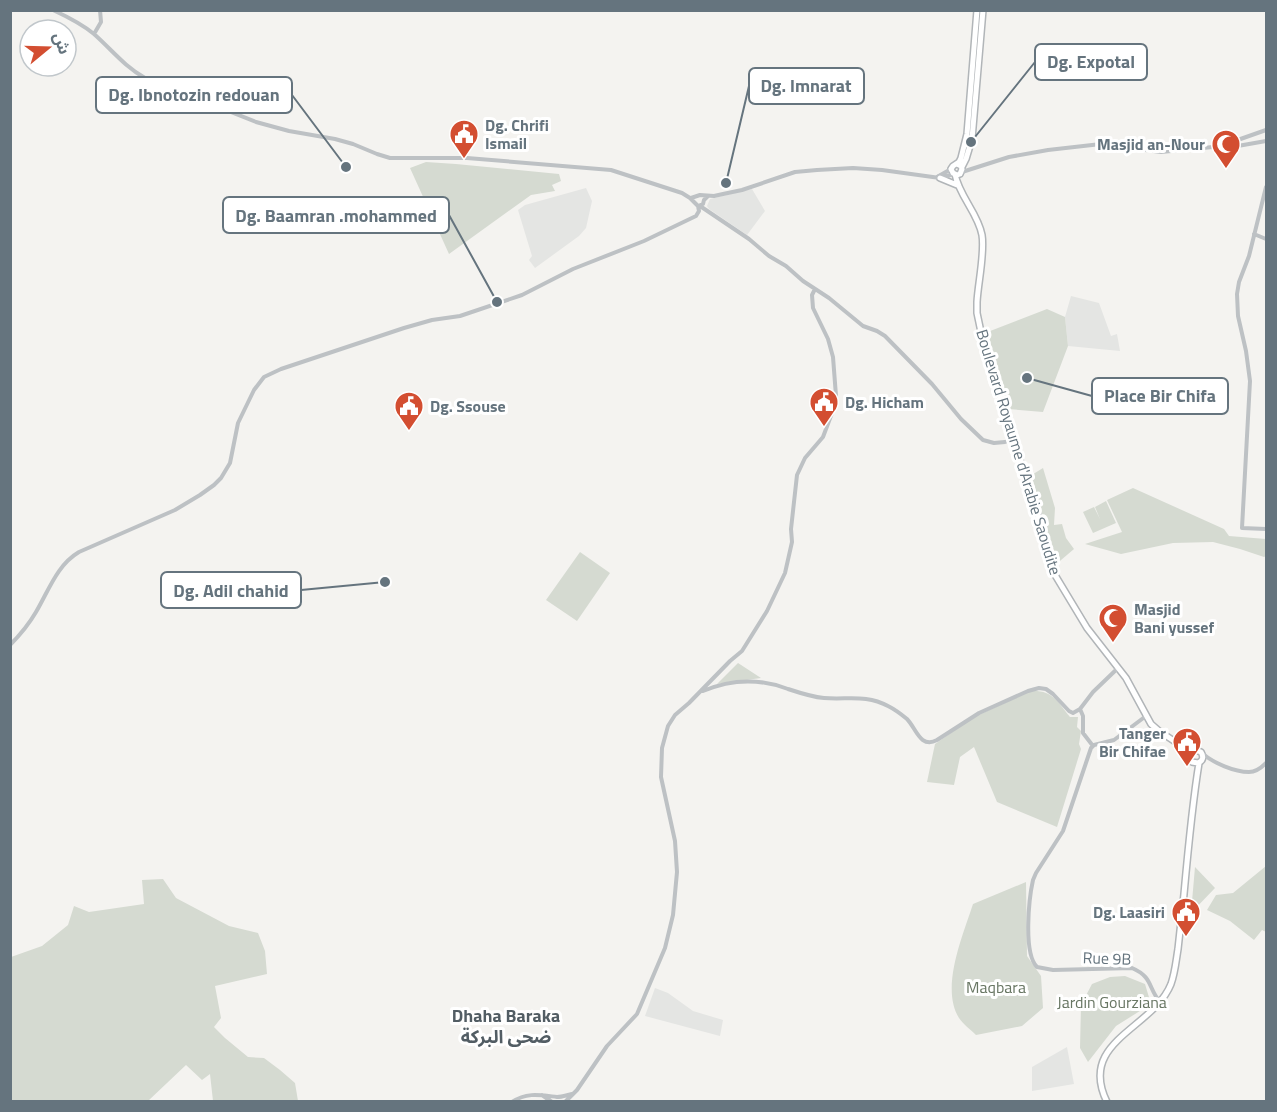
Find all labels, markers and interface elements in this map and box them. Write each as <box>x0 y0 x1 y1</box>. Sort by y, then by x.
north arrow <box>18 18 78 78</box>
text: ش <box>47 29 77 57</box>
callout: Dg. Expotal <box>1035 44 1147 80</box>
text: Dg. Expotal <box>1047 48 1135 75</box>
callout: Dg. lmnarat <box>749 68 864 104</box>
text: Dg. lmnarat <box>760 72 852 99</box>
callout: Dg. Ibnotozin redouan <box>96 77 292 113</box>
text: Dg. Ibnotozin redouan <box>108 81 280 108</box>
place label: Dg. Chrifi Ismail <box>485 113 549 155</box>
public building icon: Dg. Chrifi Ismail <box>448 118 480 160</box>
mosque icon: Masjid an-Nour <box>1210 128 1242 170</box>
place label: Masjid an-Nour <box>1097 132 1205 156</box>
callout: Dg. Baamran .mohammed <box>223 197 449 233</box>
text: Dg. Baamran .mohammed <box>235 202 437 229</box>
street label: Boulevard Royaume d'Arabie Saoudite <box>970 326 1068 578</box>
callout: Place Bir Chifa <box>1092 378 1228 414</box>
text: Place Bir Chifa <box>1104 382 1216 409</box>
public building icon: Dg. Hicham <box>808 386 840 428</box>
public building icon: Dg. Ssouse <box>393 390 425 432</box>
place label: Dg. Hicham <box>845 390 924 414</box>
place label: Dg. Ssouse <box>430 394 506 418</box>
callout: Dg. Adil chahid <box>161 572 301 608</box>
text: Dg. Adil chahid <box>173 577 289 604</box>
place label: Masjid Bani yussef <box>1134 597 1215 639</box>
mosque icon: Masjid Bani yussef <box>1097 602 1129 644</box>
place label: Tanger Bir Chifae <box>1099 721 1166 763</box>
public building icon: Tanger Bir Chifae <box>1171 726 1203 768</box>
public building icon: Dg. Laasiri <box>1170 896 1202 938</box>
place label: Dg. Laasiri <box>1093 900 1165 924</box>
street label: Rue 9B <box>1082 945 1132 971</box>
park label: Maqbara <box>966 975 1026 999</box>
park label: Jardin Gourziana <box>1057 990 1167 1014</box>
district label: Dhaha Baraka ضحى البركة <box>452 1002 560 1050</box>

